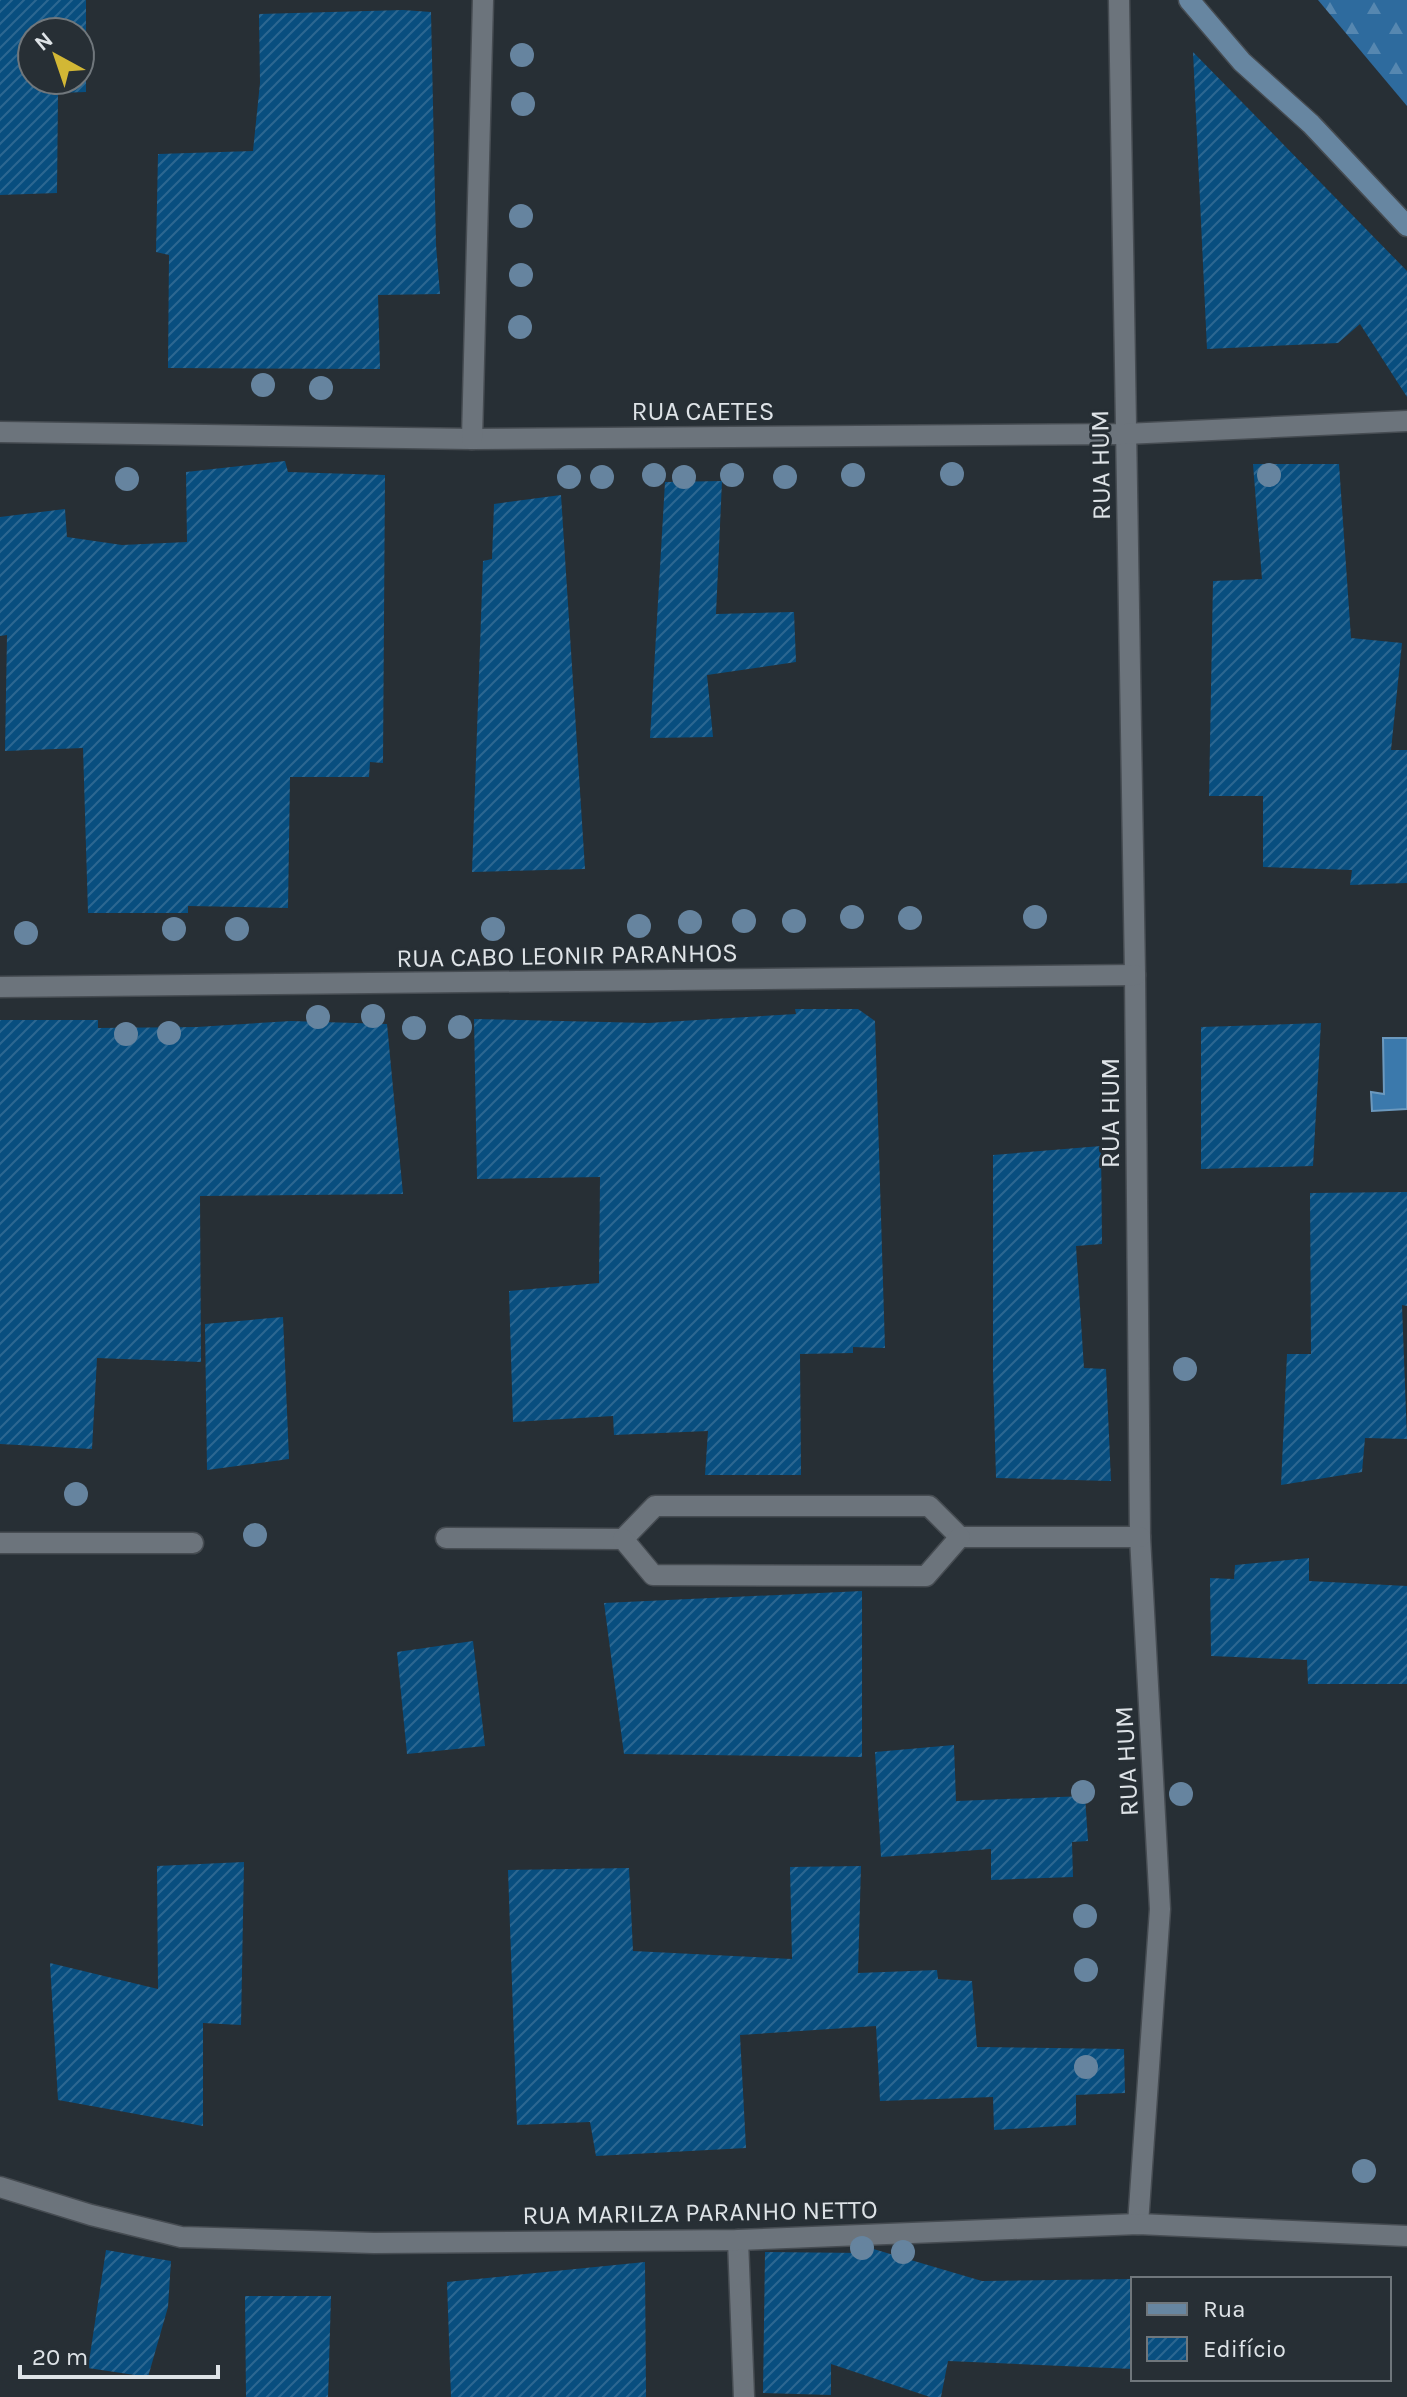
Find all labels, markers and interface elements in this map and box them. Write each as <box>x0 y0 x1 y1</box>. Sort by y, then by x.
north arrow <box>16 16 96 96</box>
text: N <box>29 26 58 56</box>
street label: RUA CAETES <box>632 396 774 427</box>
street label: RUA HUM <box>1084 410 1117 520</box>
street label: RUA CABO LEONIR PARANHOS <box>396 937 738 974</box>
street label: RUA HUM <box>1095 1058 1126 1168</box>
street label: RUA HUM <box>1108 1705 1145 1817</box>
street label: RUA MARILZA PARANHO NETTO <box>522 2194 878 2231</box>
legend <box>1131 2277 1391 2381</box>
text: Rua <box>1203 2295 1245 2323</box>
scale bar <box>20 2329 218 2379</box>
text: Edifício <box>1203 2335 1286 2363</box>
text: 20 m <box>32 2343 88 2371</box>

